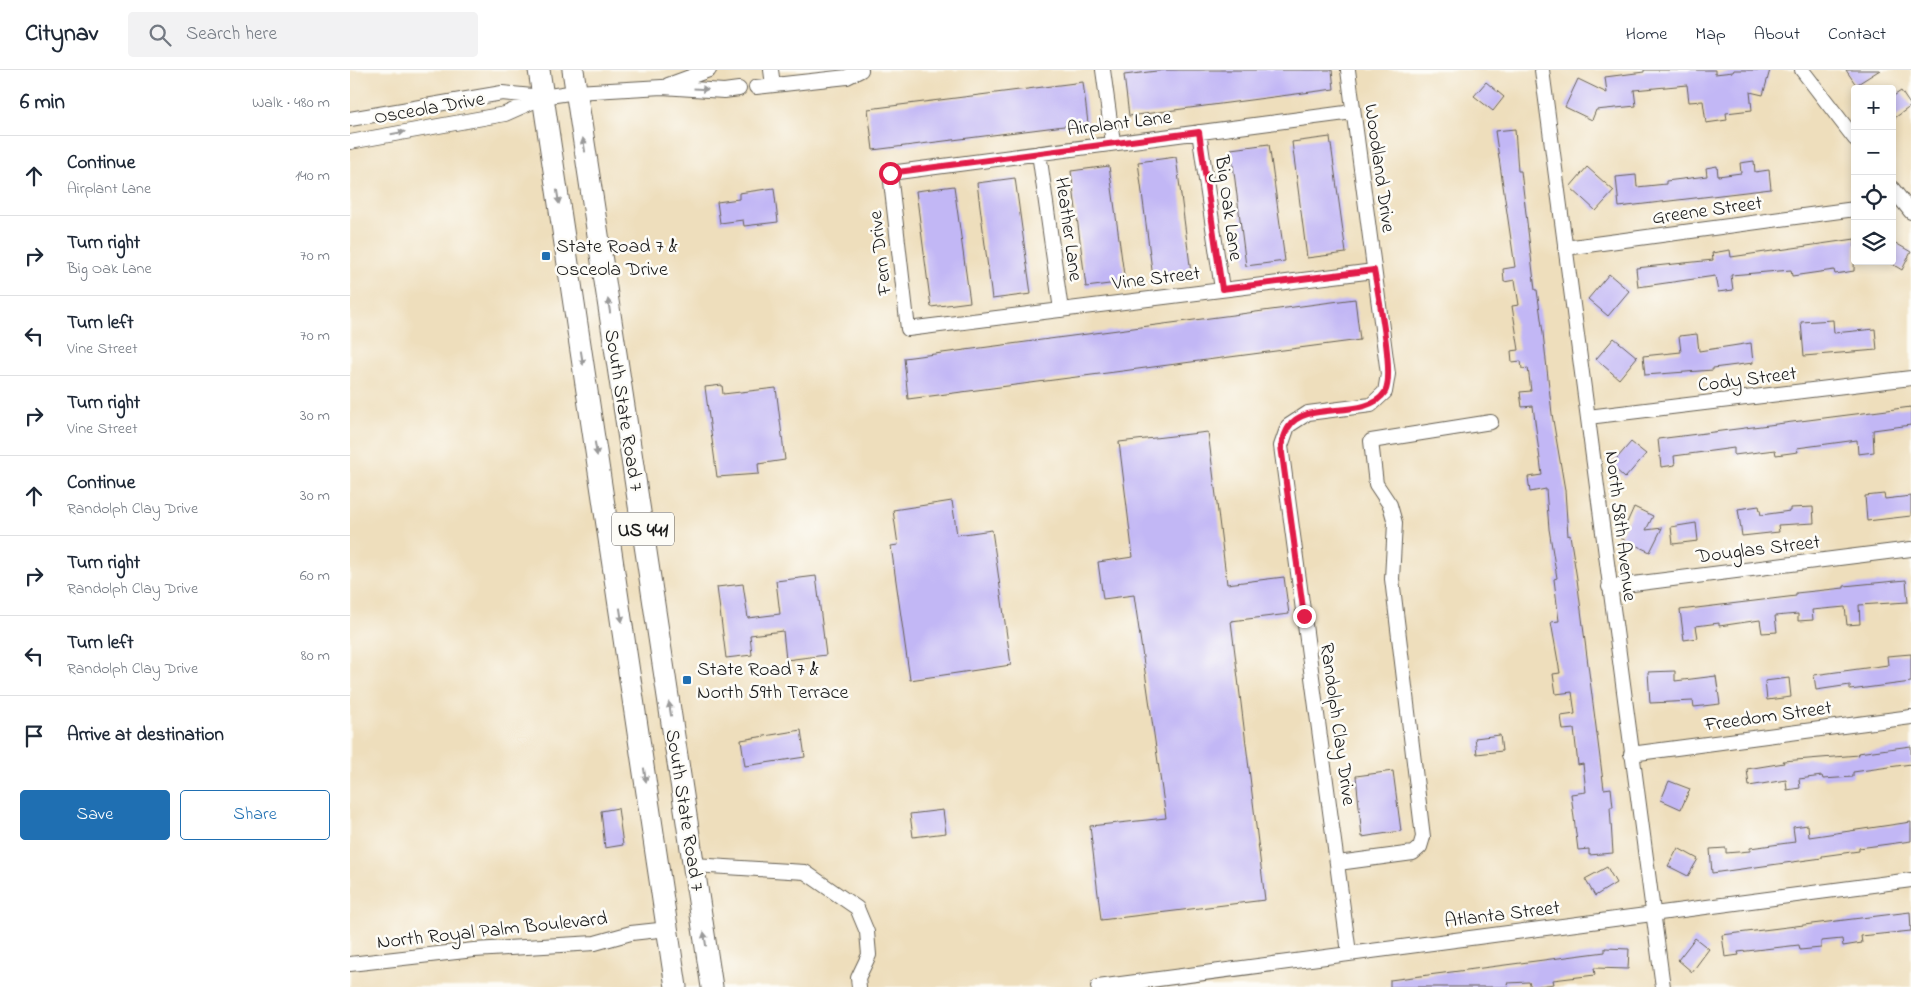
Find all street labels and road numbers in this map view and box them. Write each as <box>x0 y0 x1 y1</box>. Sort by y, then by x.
street label: Osceola Drive <box>372 85 487 133</box>
street label: Woodland Drive <box>1355 102 1402 235</box>
street label: Airplant Lane <box>1065 104 1173 145</box>
street label: Big Oak Lane <box>1205 153 1249 263</box>
street label: Heather Lane <box>1046 175 1089 283</box>
street label: Greene Street <box>1650 189 1765 234</box>
street label: Fern Drive <box>862 209 901 298</box>
street label: Vine Street <box>1110 260 1202 299</box>
street label: South State Road 7 <box>595 327 650 493</box>
street label: Cody Street <box>1696 360 1799 401</box>
street label: North 58th Avenue <box>1596 449 1643 603</box>
road number: US 441 <box>612 512 674 546</box>
street label: Douglas Street <box>1694 528 1822 574</box>
street label: Randolph Clay Drive <box>1311 641 1362 808</box>
street label: Freedom Street <box>1702 694 1834 741</box>
street label: South State Road 7 <box>656 727 711 893</box>
street label: Atlanta Street <box>1443 894 1562 937</box>
street label: North Royal Palm Boulevard <box>376 905 609 958</box>

